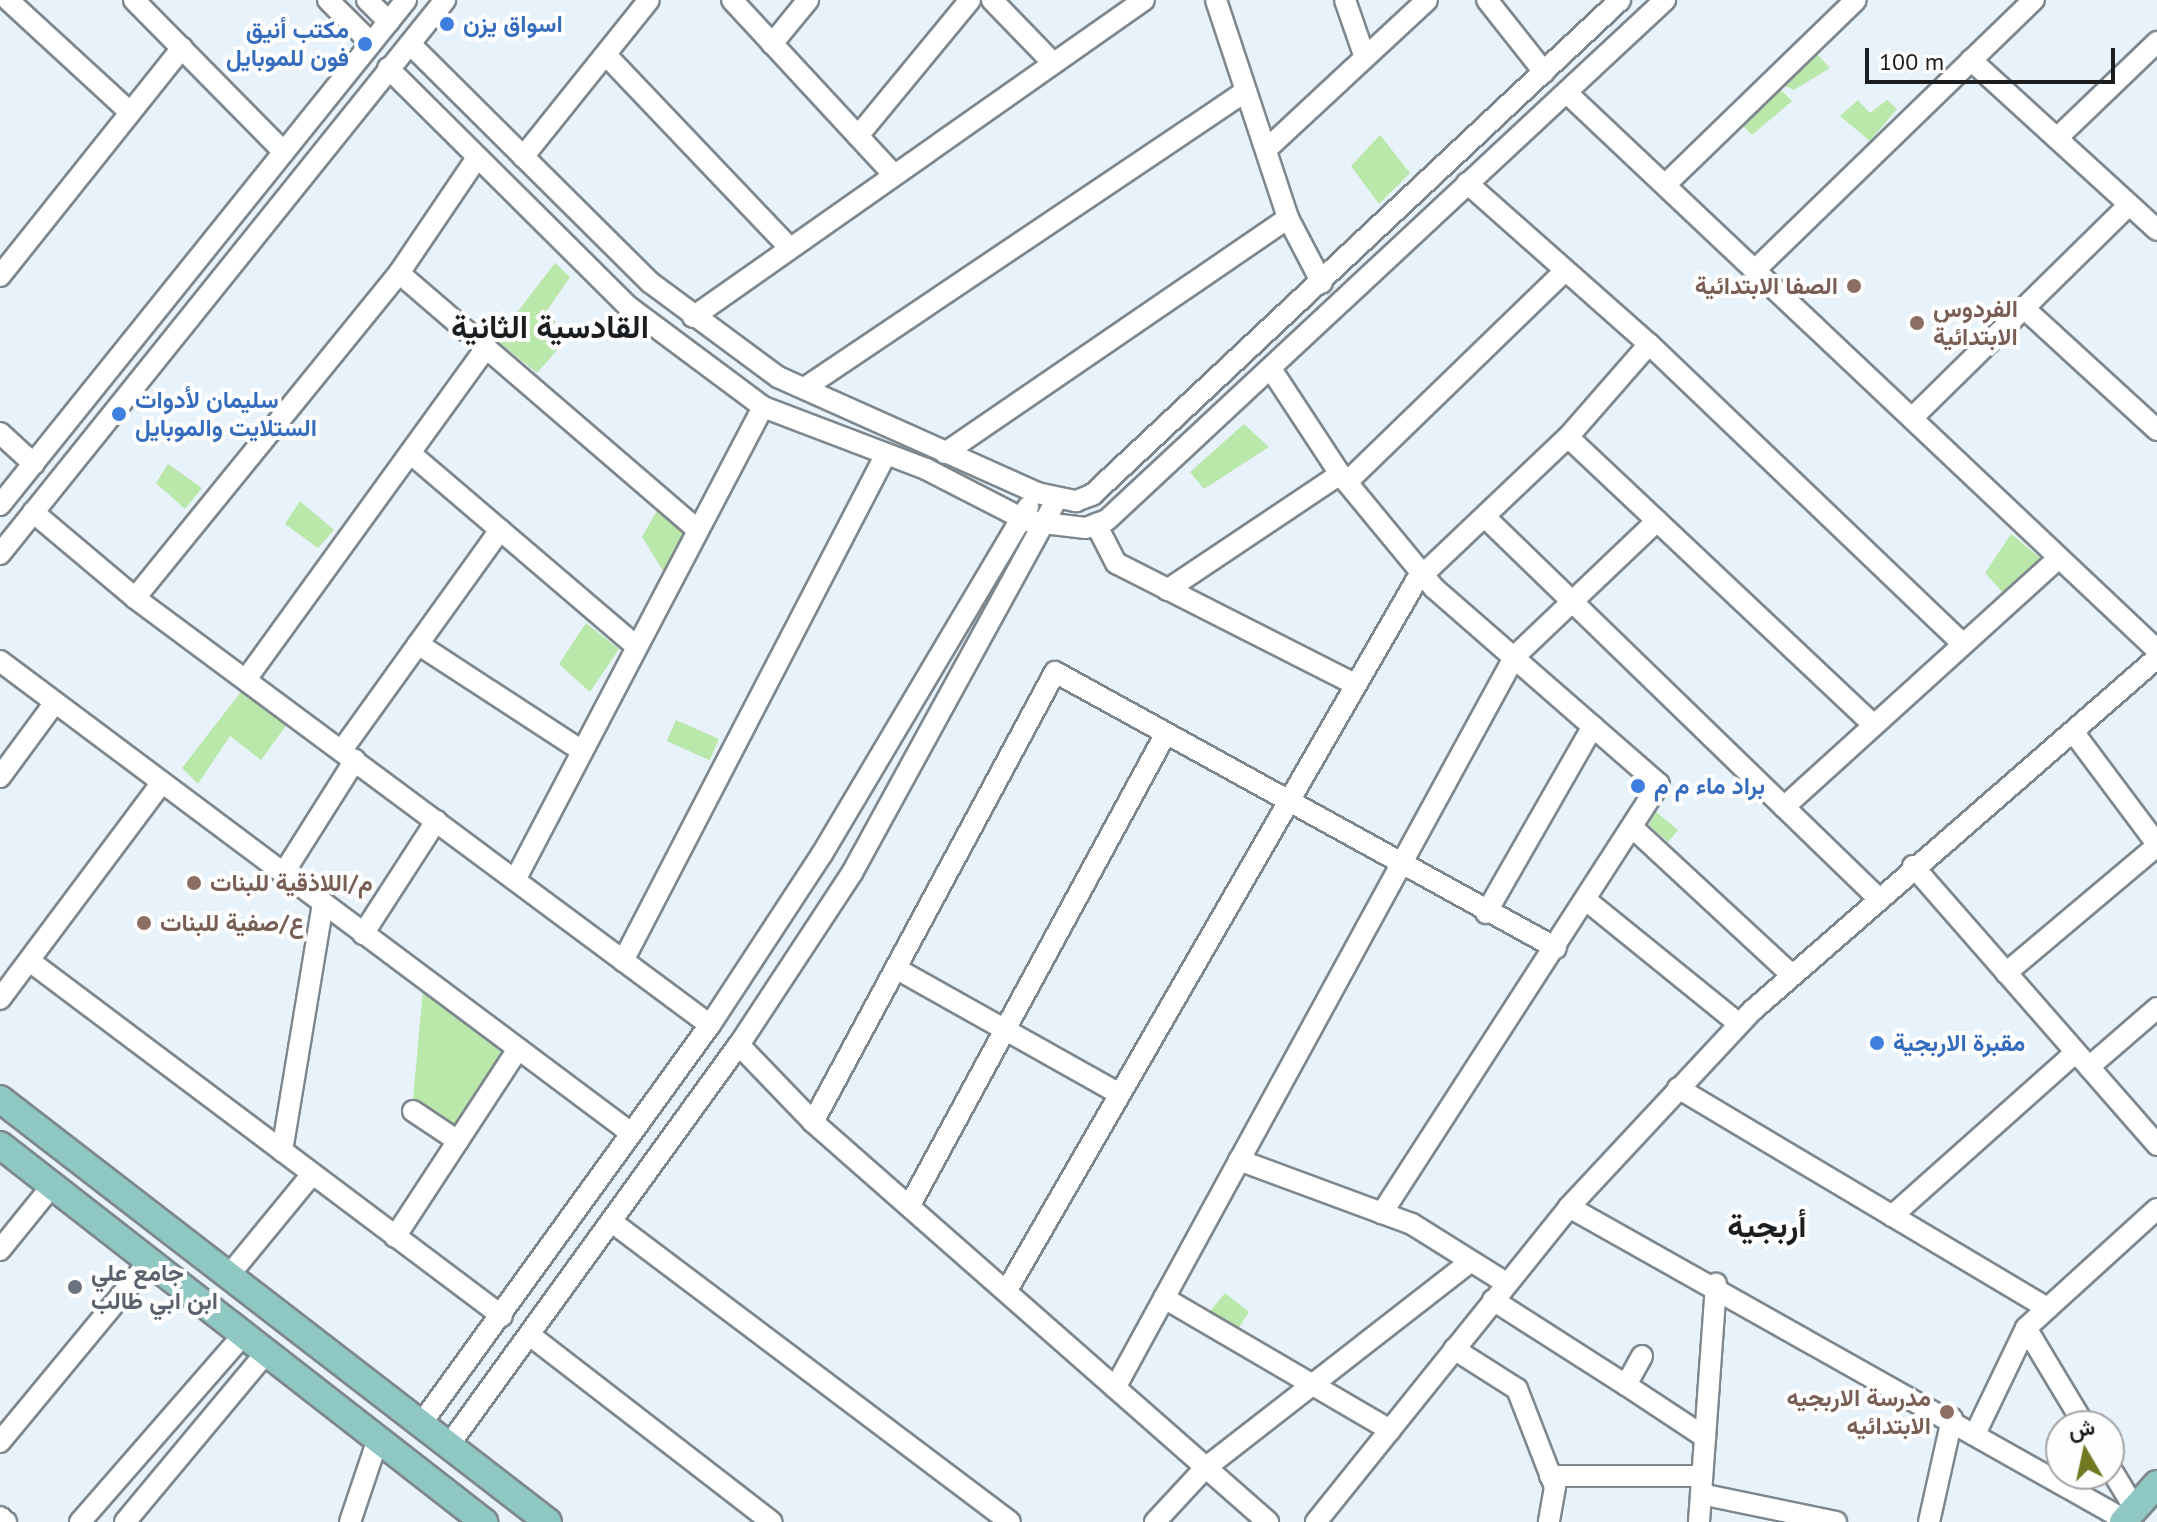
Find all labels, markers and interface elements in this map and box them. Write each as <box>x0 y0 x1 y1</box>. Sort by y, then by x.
place label: اسواق يزن <box>463 10 563 38</box>
marker: اسواق يزن <box>438 15 456 33</box>
place label: مكتب أنيق فون للموبايل <box>226 16 349 72</box>
scale bar <box>1869 32 2119 82</box>
marker: مكتب أنيق فون للموبايل <box>356 35 374 53</box>
text: 100 m <box>1879 46 1944 77</box>
place label: الصفا الابتدائية <box>1695 272 1838 300</box>
marker: الصفا الابتدائية <box>1845 277 1863 295</box>
place label: الفردوس الابتدائية <box>1933 295 2018 351</box>
district label: القادسية الثانية <box>451 307 649 345</box>
marker: الفردوس الابتدائية <box>1908 314 1926 332</box>
place label: سليمان لأدوات الستلايت والموبايل <box>135 386 317 442</box>
marker: سليمان لأدوات الستلايت والموبايل <box>110 405 128 423</box>
place label: براد ماء م م <box>1654 772 1765 800</box>
marker: براد ماء م م <box>1629 777 1647 795</box>
place label: م/اللاذقية للبنات <box>210 869 373 897</box>
marker: م/اللاذقية للبنات <box>185 874 203 892</box>
place label: ع/صفية للبنات <box>160 909 304 937</box>
marker: ع/صفية للبنات <box>135 914 153 932</box>
place label: مقبرة الاربجية <box>1893 1029 2025 1057</box>
marker: مقبرة الاربجية <box>1868 1034 1886 1052</box>
district label: أربجية <box>1727 1206 1807 1244</box>
place label: جامع علي ابن ابي طالب <box>91 1259 218 1315</box>
marker: جامع علي ابن ابي طالب <box>66 1278 84 1296</box>
place label: مدرسة الاربجيه الابتدائيه <box>1786 1384 1931 1440</box>
marker: مدرسة الاربجيه الابتدائيه <box>1938 1403 1956 1421</box>
north arrow <box>2045 1410 2125 1490</box>
text: ش <box>2066 1412 2097 1444</box>

